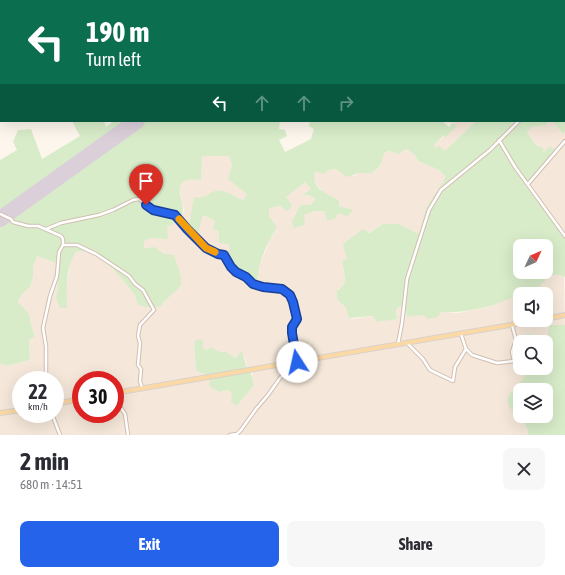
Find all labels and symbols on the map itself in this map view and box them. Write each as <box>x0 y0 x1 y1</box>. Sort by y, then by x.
pin <box>129 164 163 205</box>
north arrow <box>513 239 553 279</box>
position arrow <box>276 341 318 383</box>
speed limit sign: 30 <box>72 371 124 423</box>

